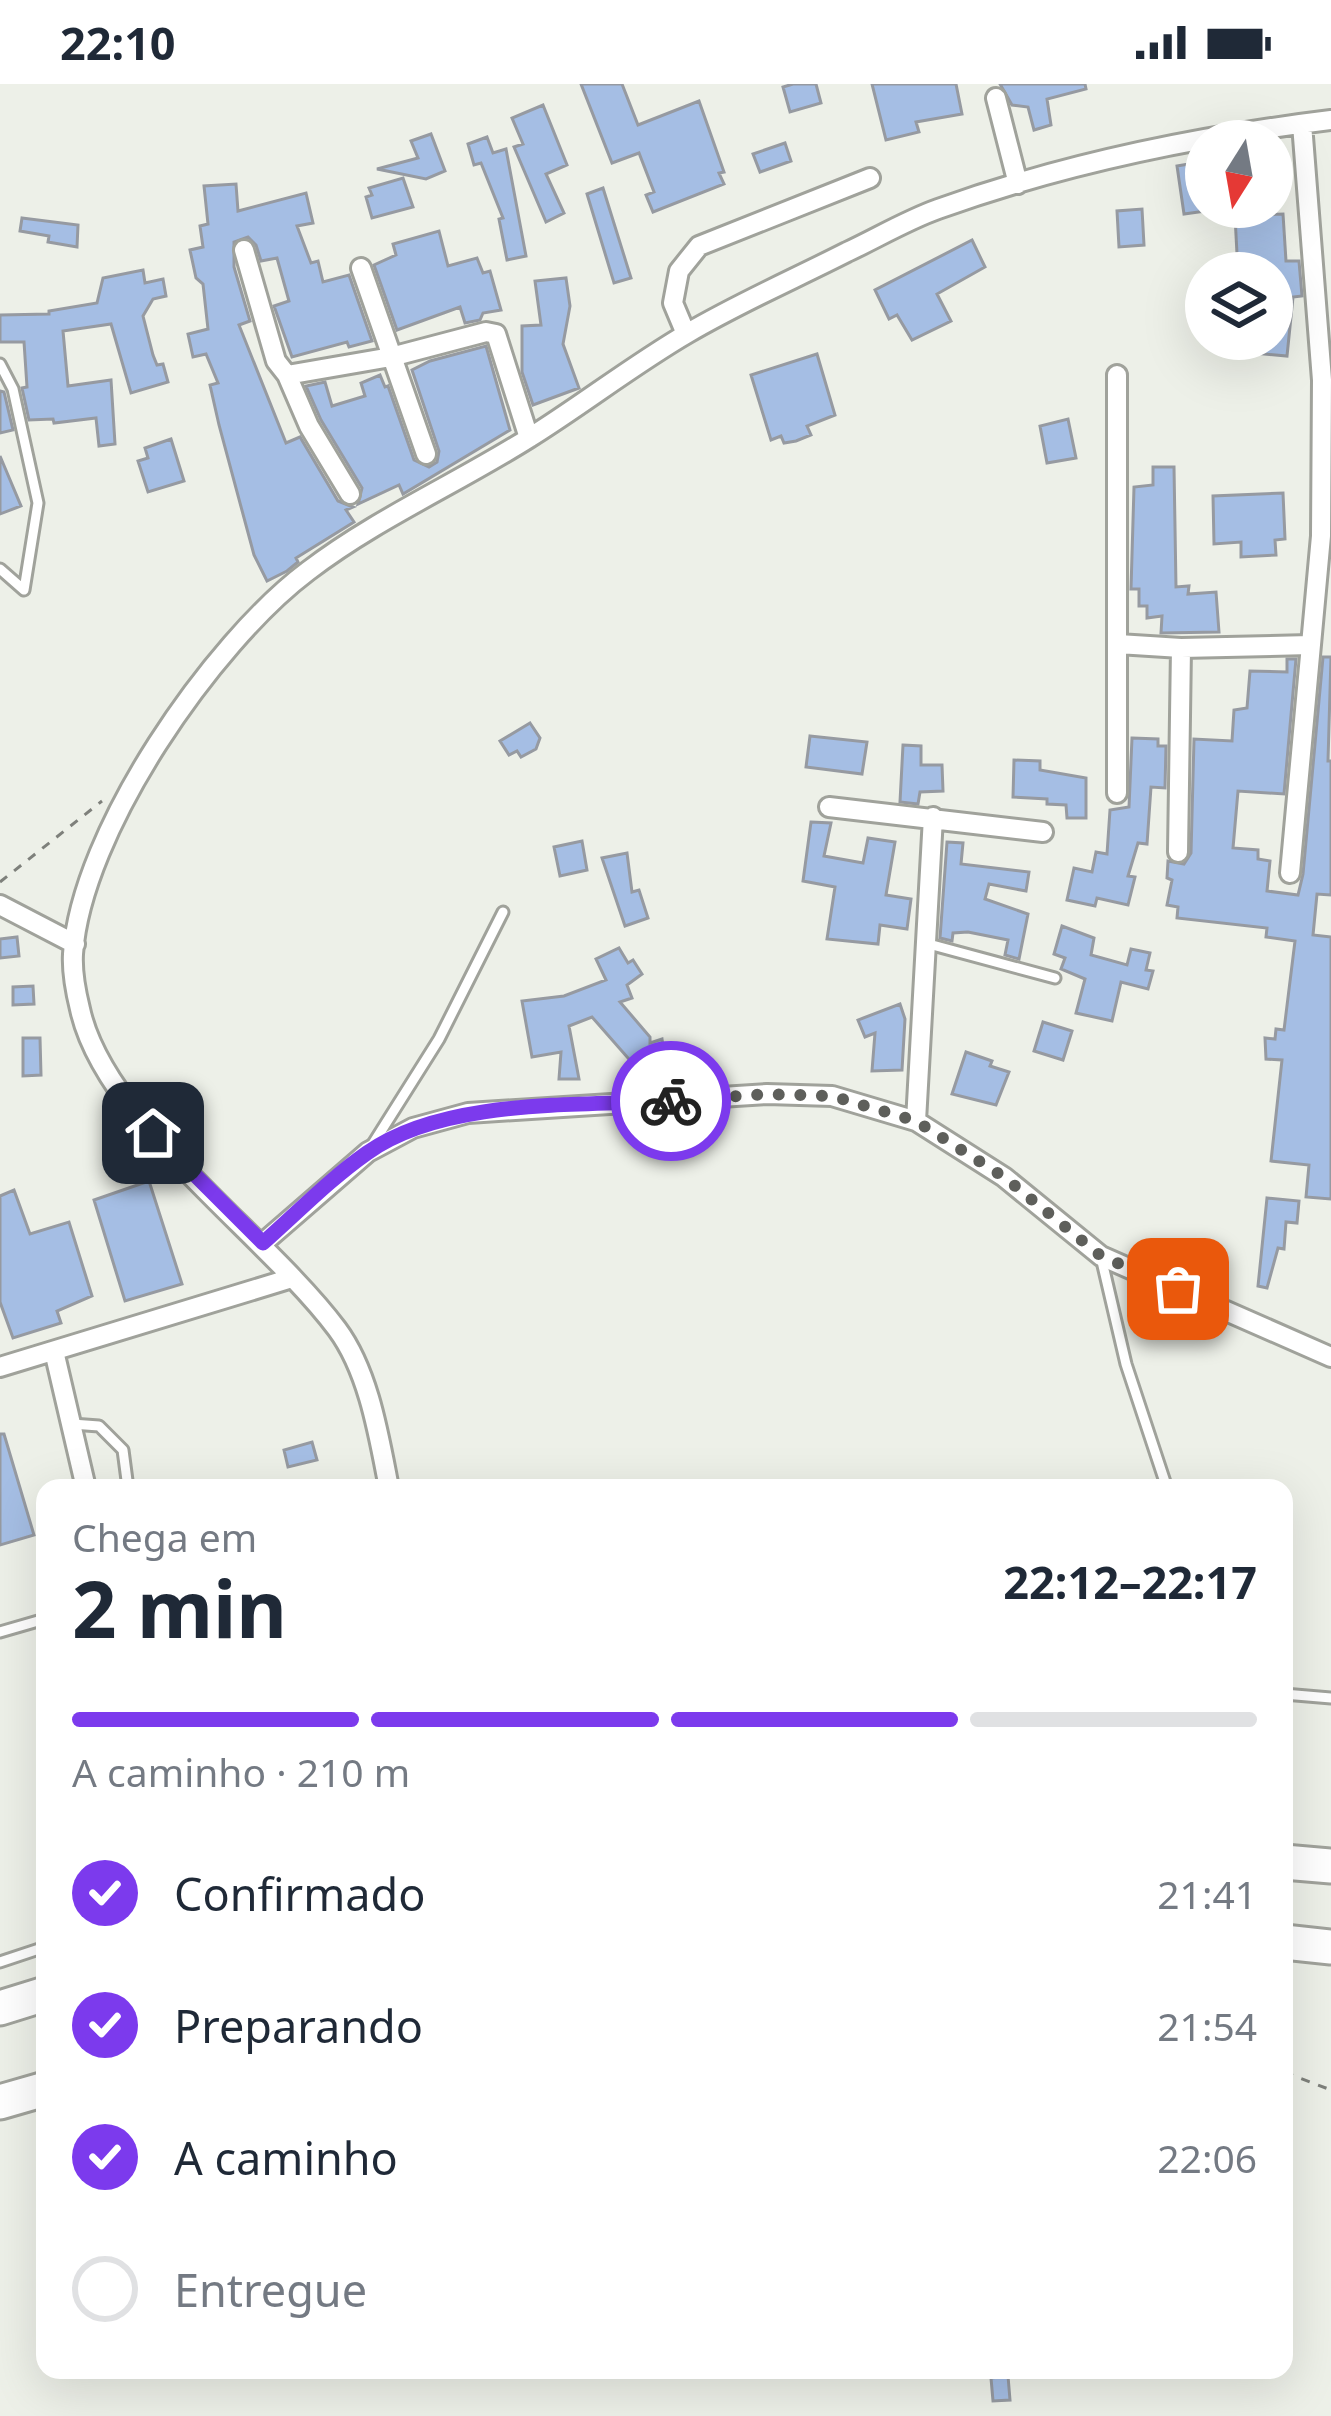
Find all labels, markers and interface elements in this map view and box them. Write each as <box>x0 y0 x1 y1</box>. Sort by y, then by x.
text: 22:10 <box>60 12 176 73</box>
north arrow <box>1185 120 1293 228</box>
map controls <box>1185 120 1293 360</box>
button: layers <box>1185 252 1293 360</box>
courier <box>611 1041 731 1161</box>
icon: bike <box>638 1068 704 1134</box>
pin <box>102 1082 204 1184</box>
icon: home <box>120 1100 186 1166</box>
pin <box>1127 1238 1229 1340</box>
icon: bag <box>1145 1256 1211 1322</box>
text: Chega em <box>72 1510 257 1563</box>
text: 22:12–22:17 <box>1003 1551 1257 1612</box>
text: 2 min <box>72 1555 287 1661</box>
text: A caminho · 210 m <box>72 1745 410 1798</box>
icon: check <box>72 1860 138 1926</box>
text: Confirmado <box>174 1863 425 1924</box>
text: 21:41 <box>1157 1867 1257 1920</box>
icon: check <box>72 1992 138 2058</box>
text: Preparando <box>174 1995 423 2056</box>
text: 21:54 <box>1157 1999 1257 2052</box>
icon: check <box>72 2124 138 2190</box>
text: A caminho <box>174 2127 398 2188</box>
text: 22:06 <box>1157 2131 1257 2184</box>
text: Entregue <box>174 2259 367 2320</box>

